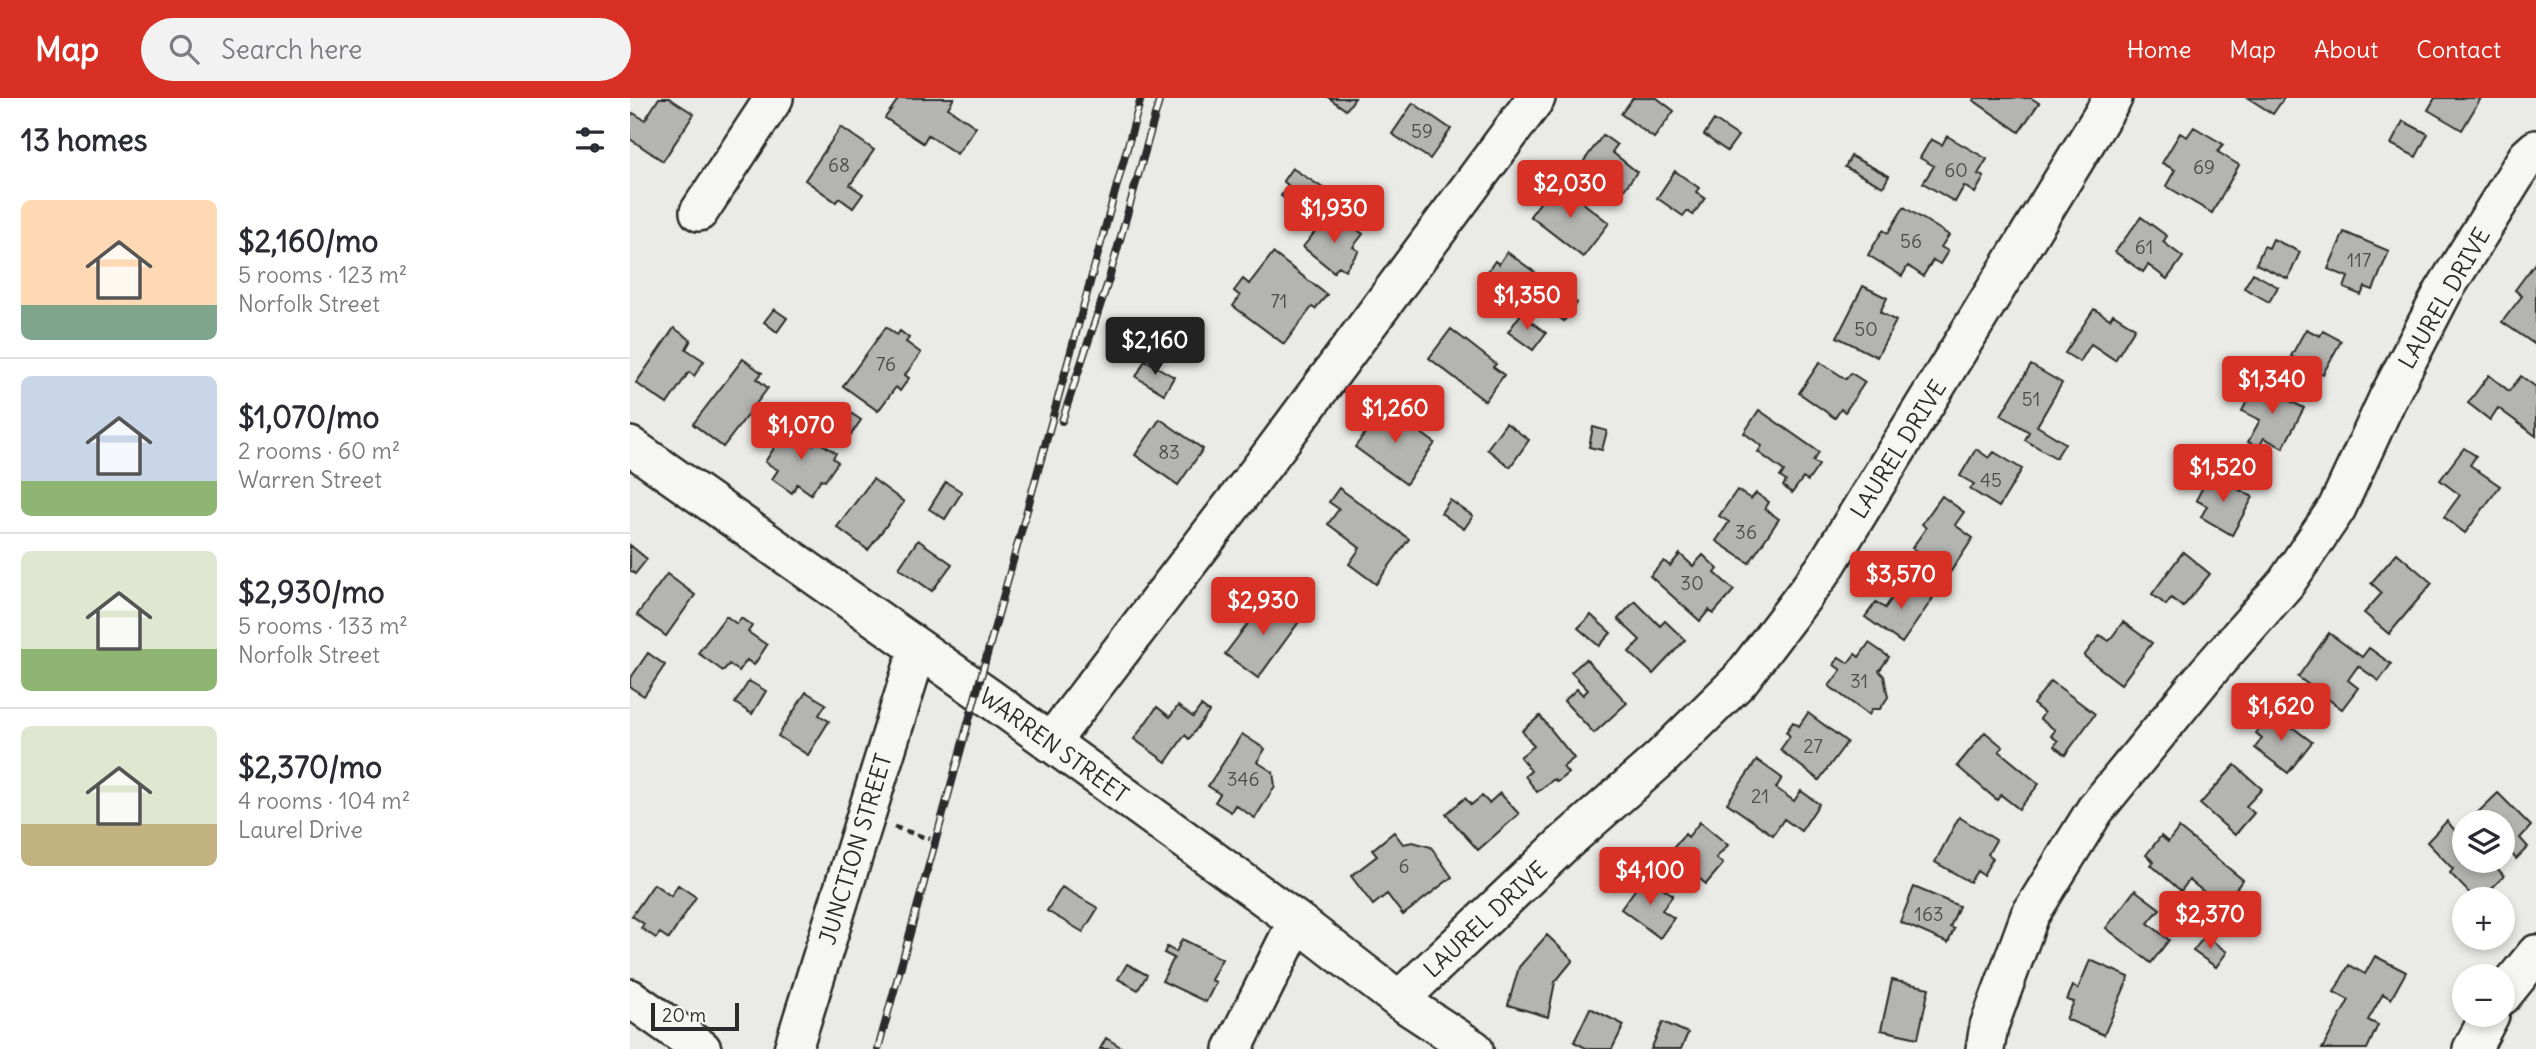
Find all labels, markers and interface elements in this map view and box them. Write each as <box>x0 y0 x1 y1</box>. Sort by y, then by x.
search box <box>141 18 631 81</box>
text: Map <box>35 28 99 70</box>
icon: search <box>165 30 203 68</box>
text: Search here <box>221 33 362 66</box>
text: Home <box>2127 34 2191 64</box>
text: Map <box>2229 34 2276 64</box>
text: About <box>2314 34 2378 64</box>
text: Contact <box>2416 34 2501 64</box>
house number: 59 <box>1411 119 1433 143</box>
text: 13 homes <box>21 121 147 159</box>
icon: filters <box>571 121 609 159</box>
house number: 68 <box>828 153 850 177</box>
house number: 69 <box>2193 155 2215 179</box>
house number: 60 <box>1944 158 1968 182</box>
pin: $2,030 <box>1513 160 1627 220</box>
text: $2,030 <box>1533 168 1607 197</box>
pin: $1,930 <box>1277 186 1391 245</box>
text: $1,930 <box>1300 193 1368 222</box>
text: $2,160/mo <box>238 222 378 260</box>
street label: LAUREL DRIVE <box>2392 222 2496 374</box>
icon: home <box>77 228 161 312</box>
house number: 56 <box>1900 229 1922 253</box>
house number: 61 <box>2135 235 2153 259</box>
house number: 117 <box>2347 248 2371 272</box>
text: 5 rooms · 123 m² <box>238 260 407 289</box>
pin: $1,350 <box>1470 272 1584 332</box>
text: $1,350 <box>1493 280 1561 309</box>
text: Norfolk Street <box>238 289 380 318</box>
house number: 71 <box>1271 289 1287 313</box>
pin: $2,160 <box>1098 317 1212 377</box>
house number: 50 <box>1854 317 1878 341</box>
text: $2,160 <box>1122 325 1188 354</box>
house number: 76 <box>876 352 896 376</box>
pin: $1,340 <box>2215 356 2329 416</box>
text: $1,340 <box>2238 364 2306 393</box>
street label: LAUREL DRIVE <box>1844 374 1952 524</box>
pin: $1,260 <box>1338 386 1452 445</box>
house number: 51 <box>2022 387 2040 411</box>
text: $1,260 <box>1361 393 1429 422</box>
text: $1,070/mo <box>238 398 379 436</box>
pin: $1,070 <box>744 402 858 462</box>
icon: home <box>77 404 161 488</box>
text: $1,070 <box>767 410 835 439</box>
text: 2 rooms · 60 m² <box>238 436 400 465</box>
house number: 83 <box>1158 440 1180 464</box>
pin: $1,520 <box>2166 444 2280 504</box>
text: $1,520 <box>2189 452 2257 481</box>
text: Warren Street <box>238 465 382 494</box>
house number: 45 <box>1980 468 2002 492</box>
house number: 36 <box>1735 520 1757 544</box>
pin: $3,570 <box>1844 552 1958 611</box>
text: $3,570 <box>1866 559 1936 588</box>
house number: 30 <box>1680 571 1704 595</box>
text: $2,930/mo <box>238 573 385 611</box>
pin: $2,930 <box>1206 578 1320 637</box>
icon: home <box>77 579 161 663</box>
text: $2,930 <box>1227 585 1299 614</box>
text: 5 rooms · 133 m² <box>238 611 408 640</box>
text: Norfolk Street <box>238 640 380 669</box>
house number: 31 <box>1850 669 1868 693</box>
street label: WARREN STREET <box>974 681 1134 809</box>
pin: $1,620 <box>2224 684 2338 743</box>
text: $1,620 <box>2247 691 2315 720</box>
house number: 27 <box>1803 734 1823 758</box>
text: $2,370/mo <box>238 748 382 786</box>
street label: JUNCTION STREET <box>812 750 898 948</box>
icon: home <box>77 754 161 838</box>
house number: 346 <box>1227 767 1259 791</box>
house number: 21 <box>1751 784 1769 808</box>
text: 4 rooms · 104 m² <box>238 786 410 815</box>
map controls <box>2452 810 2515 1027</box>
button: layers <box>2452 810 2515 873</box>
text: Laurel Drive <box>238 815 363 844</box>
pin: $4,100 <box>1593 848 1707 907</box>
house number: 6 <box>1399 854 1409 878</box>
street label: LAUREL DRIVE <box>1417 855 1553 983</box>
text: $4,100 <box>1615 855 1685 884</box>
button: + <box>2452 887 2515 950</box>
pin: $2,370 <box>2153 892 2267 951</box>
text: $2,370 <box>2175 899 2245 928</box>
house number: 163 <box>1914 902 1944 926</box>
button: − <box>2452 964 2515 1027</box>
scale bar <box>651 1000 738 1032</box>
text: 20 m <box>662 1003 706 1027</box>

